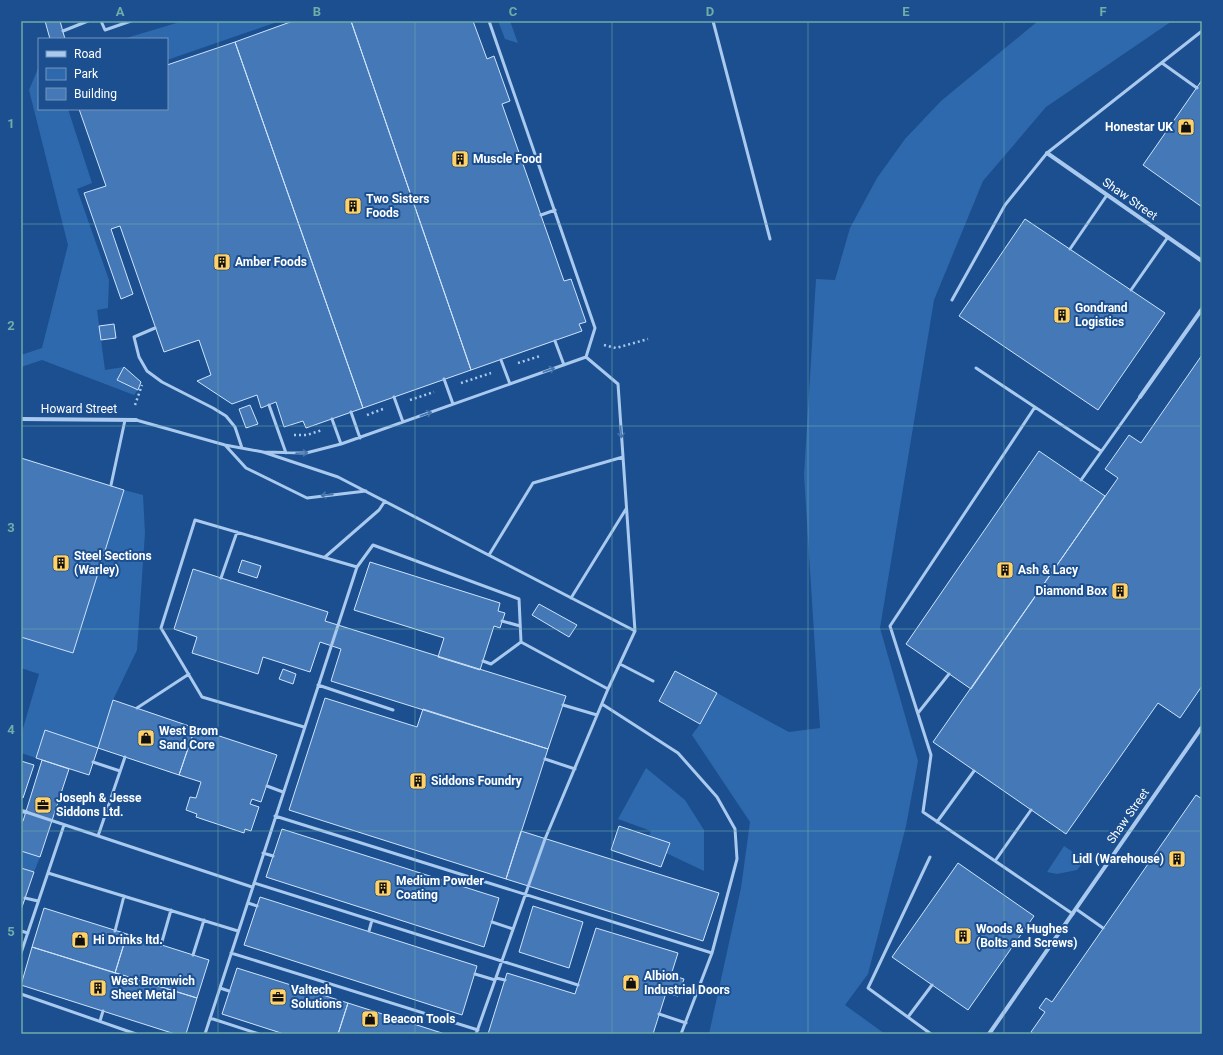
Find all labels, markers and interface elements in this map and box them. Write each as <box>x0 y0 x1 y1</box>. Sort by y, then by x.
text: A <box>116 4 125 19</box>
text: B <box>313 4 321 19</box>
text: C <box>509 4 518 19</box>
text: D <box>706 4 714 19</box>
text: E <box>902 4 910 19</box>
text: F <box>1099 4 1107 19</box>
legend <box>38 38 168 110</box>
text: Road <box>74 47 102 61</box>
text: Park <box>74 67 99 81</box>
text: Building <box>74 87 117 101</box>
text: 1 <box>7 116 15 131</box>
shop icon: Honestar UK <box>1176 117 1196 137</box>
place label: Honestar UK <box>1105 120 1173 134</box>
building icon: Muscle Food <box>450 149 470 169</box>
place label: Muscle Food <box>473 152 542 166</box>
street label: Shaw Street <box>1100 175 1160 223</box>
place label: Two Sisters Foods <box>366 192 430 220</box>
building icon: Two Sisters Foods <box>343 196 363 216</box>
building icon: Amber Foods <box>212 252 232 272</box>
place label: Amber Foods <box>235 255 307 269</box>
place label: Gondrand Logistics <box>1075 301 1128 329</box>
building icon: Gondrand Logistics <box>1052 305 1072 325</box>
text: 2 <box>7 318 15 333</box>
one-way arrow <box>542 366 554 374</box>
street label: Howard Street <box>41 402 117 416</box>
one-way arrow <box>419 410 432 417</box>
one-way arrow <box>618 425 625 438</box>
one-way arrow <box>295 449 308 456</box>
one-way arrow <box>321 492 334 499</box>
text: 3 <box>7 520 15 535</box>
place label: Steel Sections (Warley) <box>74 549 152 577</box>
building icon: Steel Sections (Warley) <box>51 553 71 573</box>
building icon: Ash & Lacy <box>995 560 1015 580</box>
place label: Ash & Lacy <box>1018 563 1079 577</box>
building icon: Diamond Box <box>1110 581 1130 601</box>
place label: Diamond Box <box>1036 584 1108 598</box>
text: 4 <box>7 722 15 737</box>
place label: West Brom Sand Core <box>159 724 218 752</box>
shop icon: West Brom Sand Core <box>136 728 156 748</box>
building icon: Siddons Foundry <box>408 771 428 791</box>
place label: Siddons Foundry <box>431 774 523 788</box>
street label: Shaw Street <box>1104 786 1152 846</box>
place label: Joseph & Jesse Siddons Ltd. <box>56 791 142 819</box>
office icon: Joseph & Jesse Siddons Ltd. <box>33 795 53 815</box>
building icon: Lidl (Warehouse) <box>1167 849 1187 869</box>
place label: Lidl (Warehouse) <box>1072 852 1164 866</box>
place label: Medium Powder Coating <box>396 874 484 902</box>
building icon: Medium Powder Coating <box>373 878 393 898</box>
place label: Woods & Hughes (Bolts and Screws) <box>976 922 1078 950</box>
text: 5 <box>7 924 15 939</box>
building icon: Woods & Hughes (Bolts and Screws) <box>953 926 973 946</box>
shop icon: Hi Drinks ltd. <box>70 930 90 950</box>
place label: Hi Drinks ltd. <box>93 933 163 947</box>
place label: Albion Industrial Doors <box>644 969 730 997</box>
shop icon: Albion Industrial Doors <box>621 973 641 993</box>
place label: West Bromwich Sheet Metal <box>111 974 195 1002</box>
building icon: West Bromwich Sheet Metal <box>88 978 108 998</box>
place label: Valtech Solutions <box>291 983 342 1011</box>
office icon: Valtech Solutions <box>268 987 288 1007</box>
shop icon: Beacon Tools <box>360 1009 380 1029</box>
place label: Beacon Tools <box>383 1012 455 1026</box>

